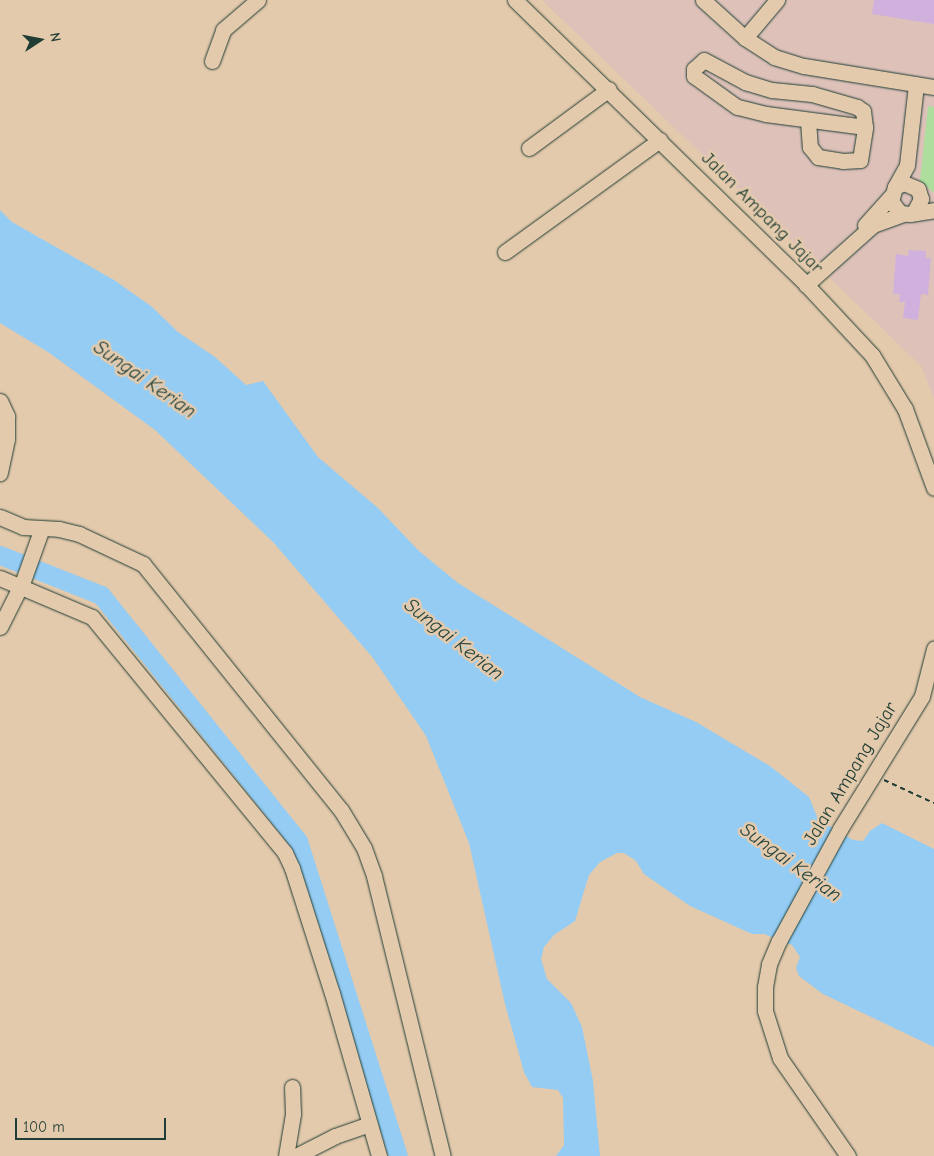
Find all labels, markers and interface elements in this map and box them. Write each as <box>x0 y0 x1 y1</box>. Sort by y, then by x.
north arrow <box>15 15 65 65</box>
text: N <box>46 31 64 43</box>
street label: Jalan Ampang Jajar <box>696 147 828 279</box>
water label: Sungai Kerian <box>89 335 201 423</box>
water label: Sungai Kerian <box>400 593 508 685</box>
street label: Jalan Ampang Jajar <box>799 698 903 850</box>
water label: Sungai Kerian <box>736 817 846 907</box>
scale bar <box>18 1108 169 1140</box>
text: 100 m <box>23 1118 65 1136</box>

